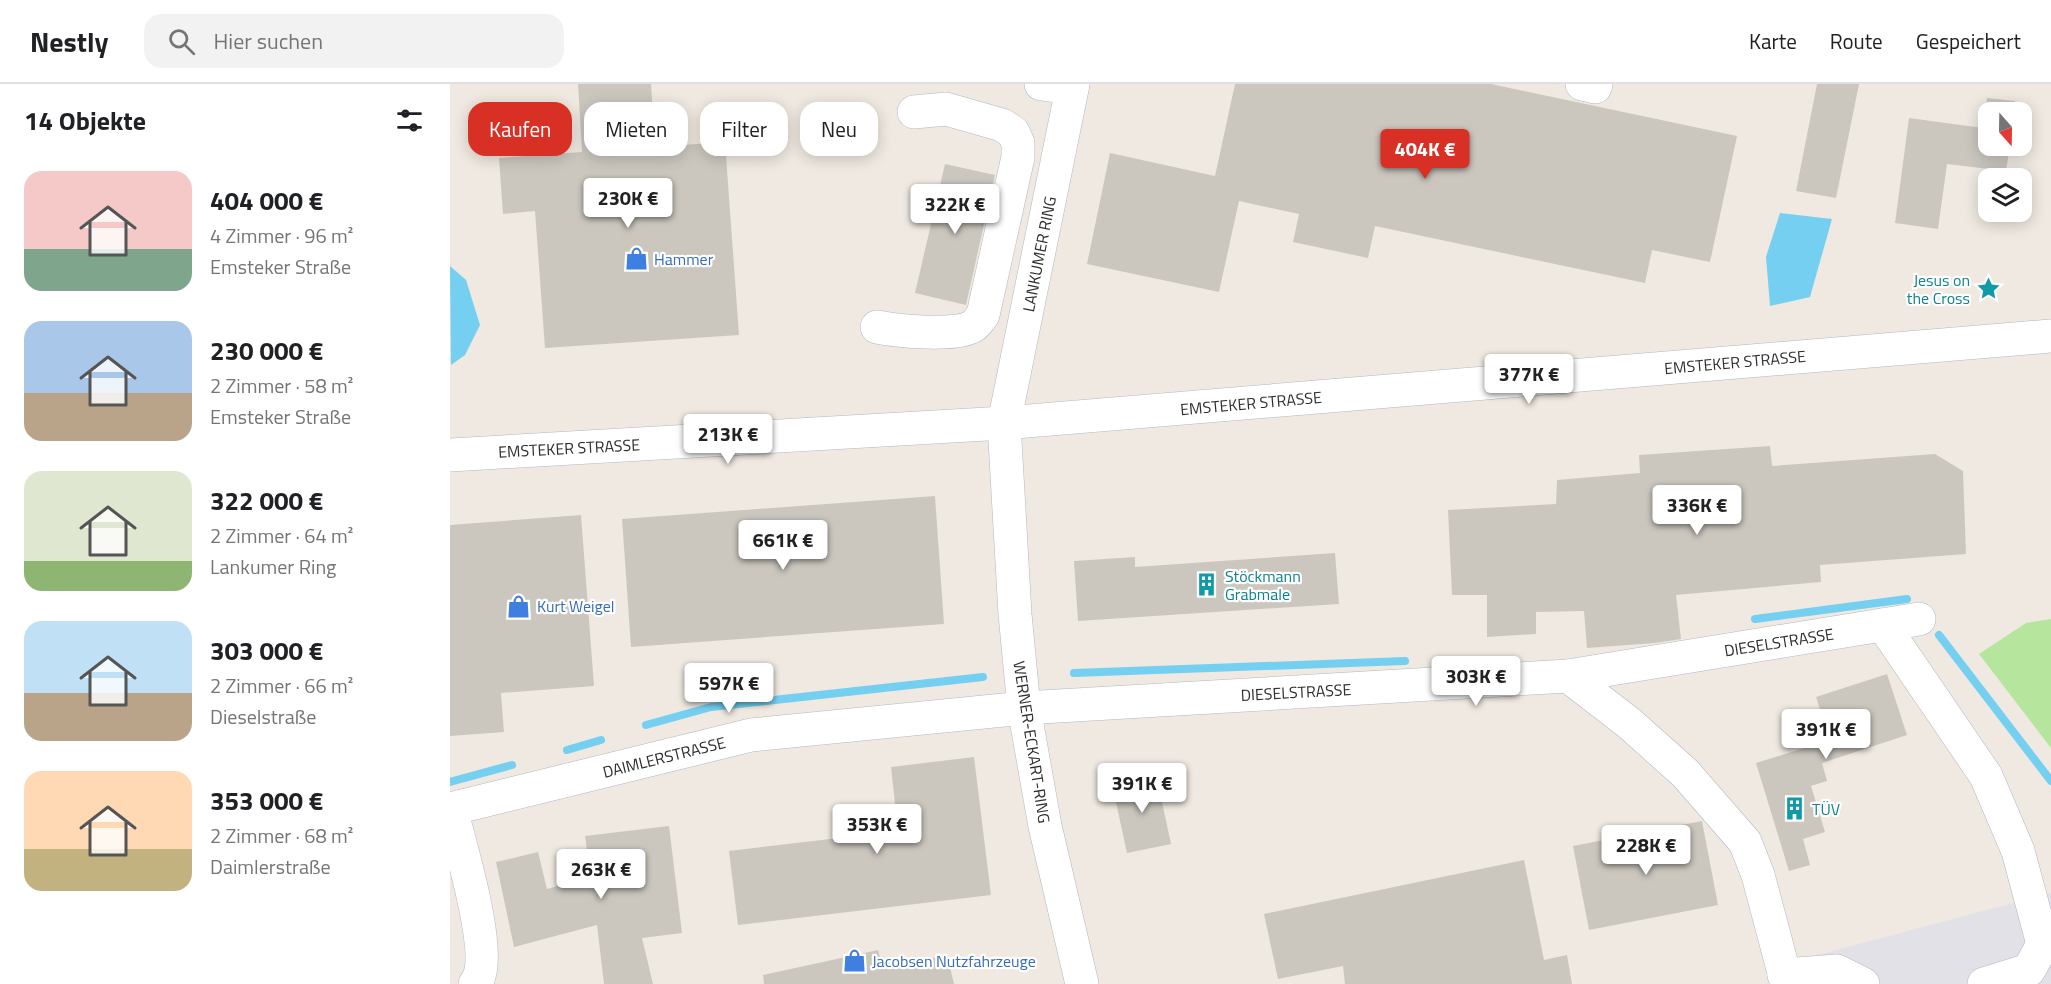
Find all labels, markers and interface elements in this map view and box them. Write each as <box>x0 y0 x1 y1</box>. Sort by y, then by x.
search box <box>144 14 564 68</box>
text: Nestly <box>30 20 108 63</box>
text: Hier suchen <box>213 24 323 58</box>
icon: search <box>165 25 198 58</box>
text: Karte <box>1749 25 1797 57</box>
text: Route <box>1830 25 1883 57</box>
text: Gespeichert <box>1916 25 2021 57</box>
text: 14 Objekte <box>24 101 146 140</box>
chip: Kaufen <box>468 102 572 156</box>
chip: Mieten <box>584 102 688 156</box>
chip: Filter <box>700 102 788 156</box>
chip: Neu <box>800 102 878 156</box>
north arrow <box>1978 102 2032 156</box>
map controls <box>1978 102 2032 222</box>
icon: filters <box>393 104 426 137</box>
pin: 404K € <box>1376 129 1474 180</box>
text: 404K € <box>1394 133 1456 164</box>
button: layers <box>1978 168 2032 222</box>
pin: 230K € <box>579 178 677 229</box>
text: 404 000 € <box>210 181 323 220</box>
text: 230K € <box>597 182 659 213</box>
pin: 322K € <box>906 184 1004 235</box>
text: 322K € <box>924 188 986 219</box>
street label: LANKUMER RING <box>1016 194 1062 314</box>
icon: home <box>72 195 144 267</box>
text: 4 Zimmer · 96 m² <box>210 220 353 251</box>
shop icon: Hammer <box>623 246 649 272</box>
place label: Hammer <box>654 247 714 271</box>
text: Emsteker Straße <box>210 251 351 282</box>
place label: Jesus on the Cross <box>1907 268 1970 310</box>
place icon: Jesus on the Cross <box>1975 276 2001 302</box>
text: 230 000 € <box>210 331 323 370</box>
street label: EMSTEKER STRASSE <box>1663 344 1807 380</box>
icon: home <box>72 345 144 417</box>
pin: 377K € <box>1480 354 1578 405</box>
text: 377K € <box>1498 358 1560 389</box>
text: 2 Zimmer · 58 m² <box>210 370 353 401</box>
street label: EMSTEKER STRASSE <box>1179 385 1323 421</box>
text: Emsteker Straße <box>210 401 351 432</box>
pin: 213K € <box>679 414 777 465</box>
text: 213K € <box>697 418 759 449</box>
street label: EMSTEKER STRASSE <box>497 432 641 464</box>
text: 322 000 € <box>210 481 323 520</box>
pin: 336K € <box>1648 485 1746 536</box>
text: 336K € <box>1666 489 1728 520</box>
icon: home <box>72 495 144 567</box>
text: 2 Zimmer · 64 m² <box>210 520 353 551</box>
pin: 661K € <box>734 520 832 571</box>
text: 661K € <box>752 524 814 555</box>
text: Lankumer Ring <box>210 551 336 582</box>
place label: Stöckmann Grabmale <box>1225 564 1301 606</box>
building icon: Stöckmann Grabmale <box>1194 572 1220 598</box>
shop icon: Kurt Weigel <box>506 593 532 619</box>
place label: Kurt Weigel <box>537 594 615 618</box>
street label: DIESELSTRASSE <box>1722 621 1836 663</box>
text: 303 000 € <box>210 631 323 670</box>
icon: home <box>72 645 144 717</box>
pin: 303K € <box>1427 656 1525 707</box>
street label: WERNER-ECKART-RING <box>1007 659 1057 825</box>
text: 303K € <box>1445 660 1507 691</box>
pin: 597K € <box>680 663 778 714</box>
text: 597K € <box>698 667 760 698</box>
text: 2 Zimmer · 66 m² <box>210 670 353 701</box>
street label: DIESELSTRASSE <box>1240 677 1352 707</box>
text: Dieselstraße <box>210 701 316 732</box>
pin: 391K € <box>1777 709 1875 760</box>
text: 391K € <box>1795 713 1857 744</box>
street label: DAIMLERSTRASSE <box>600 730 728 784</box>
pin: 391K € <box>1093 763 1191 814</box>
text: 391K € <box>1111 767 1173 798</box>
text: 353 000 € <box>210 781 323 820</box>
icon: home <box>72 795 144 867</box>
building icon: TÜV <box>1781 796 1807 822</box>
place label: TÜV <box>1812 797 1840 821</box>
pin: 353K € <box>828 804 926 855</box>
text: 353K € <box>846 808 908 839</box>
text: 2 Zimmer · 68 m² <box>210 820 353 851</box>
pin: 228K € <box>1597 825 1695 876</box>
text: 228K € <box>1615 829 1677 860</box>
pin: 263K € <box>552 849 650 900</box>
text: Daimlerstraße <box>210 851 331 882</box>
text: 263K € <box>570 853 632 884</box>
shop icon: Jacobsen Nutzfahrzeuge <box>841 948 867 974</box>
place label: Jacobsen Nutzfahrzeuge <box>872 949 1036 973</box>

